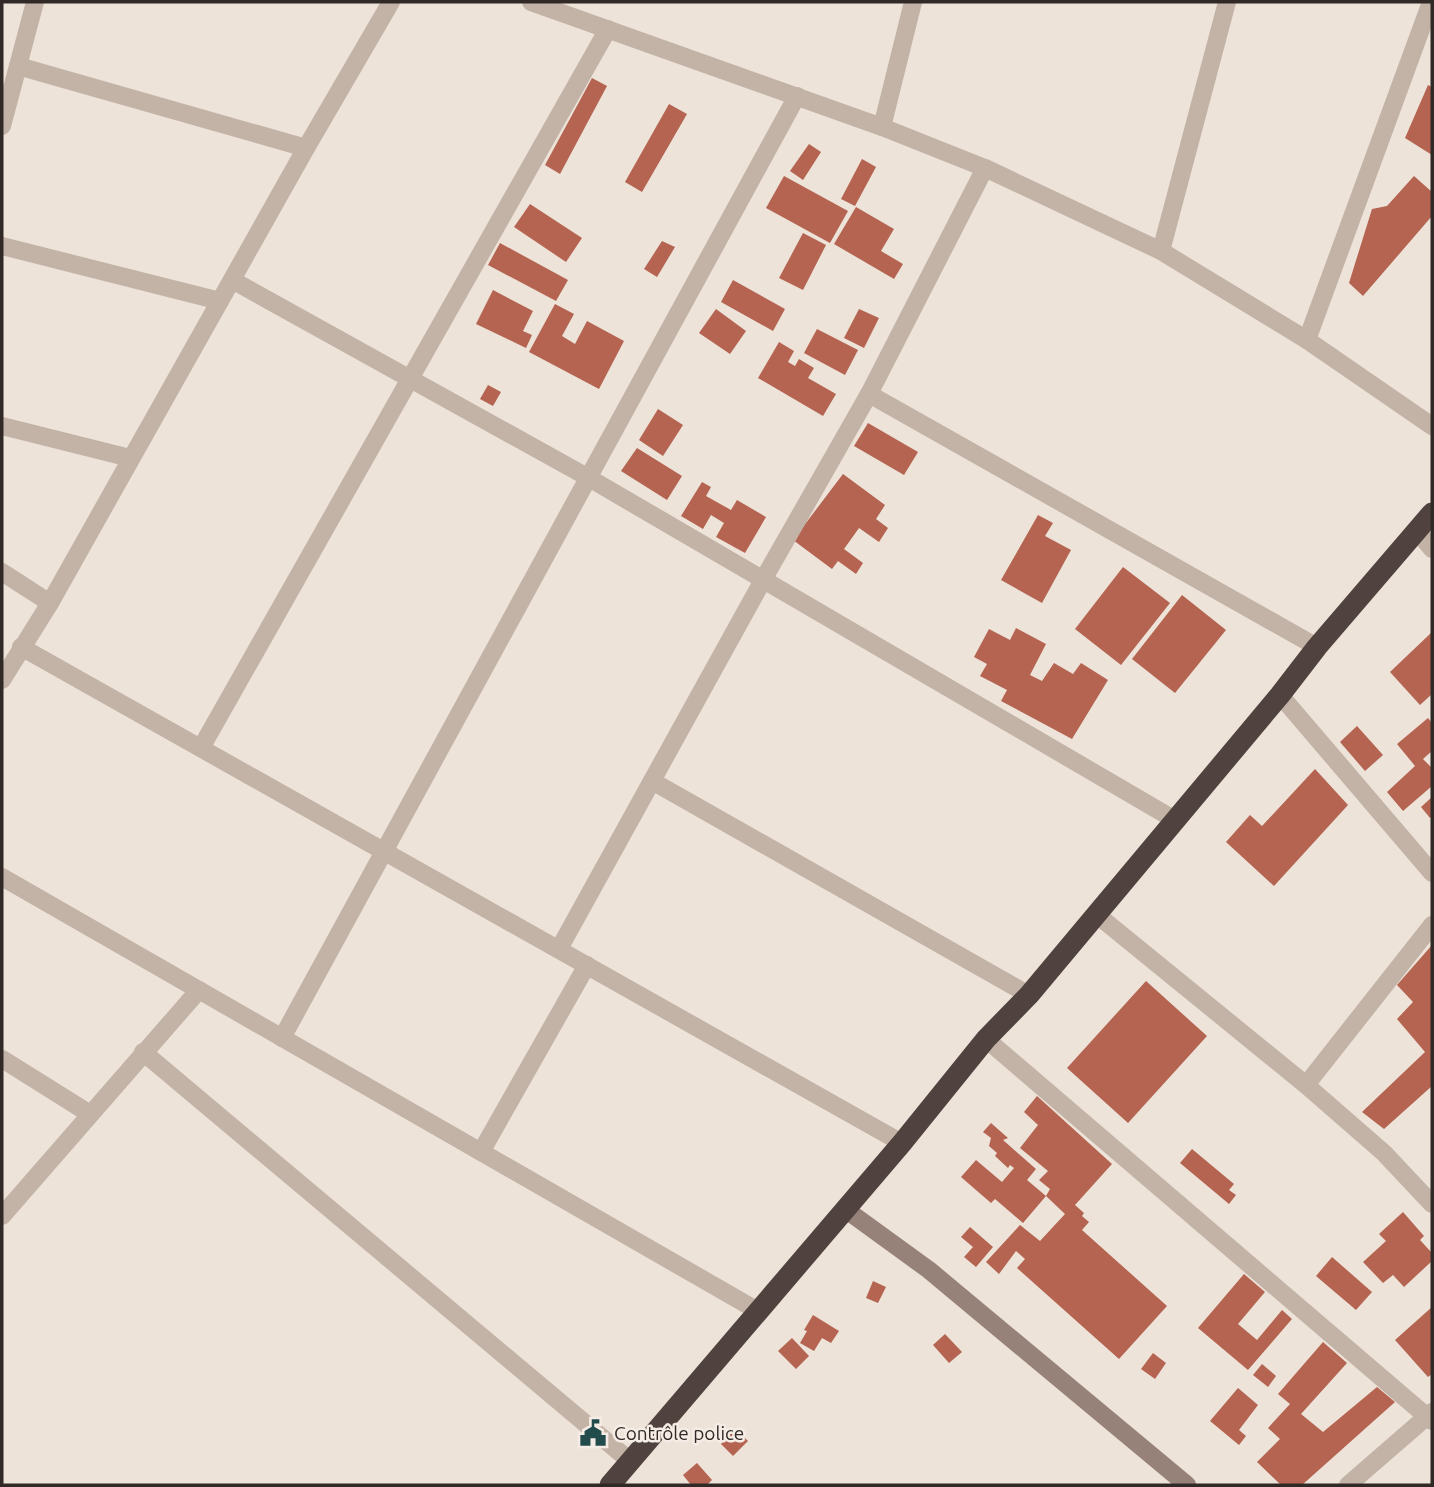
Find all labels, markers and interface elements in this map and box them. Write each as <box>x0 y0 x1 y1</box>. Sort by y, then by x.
public building icon: Contrôle police <box>578 1418 608 1448</box>
place label: Contrôle police <box>614 1422 744 1444</box>

